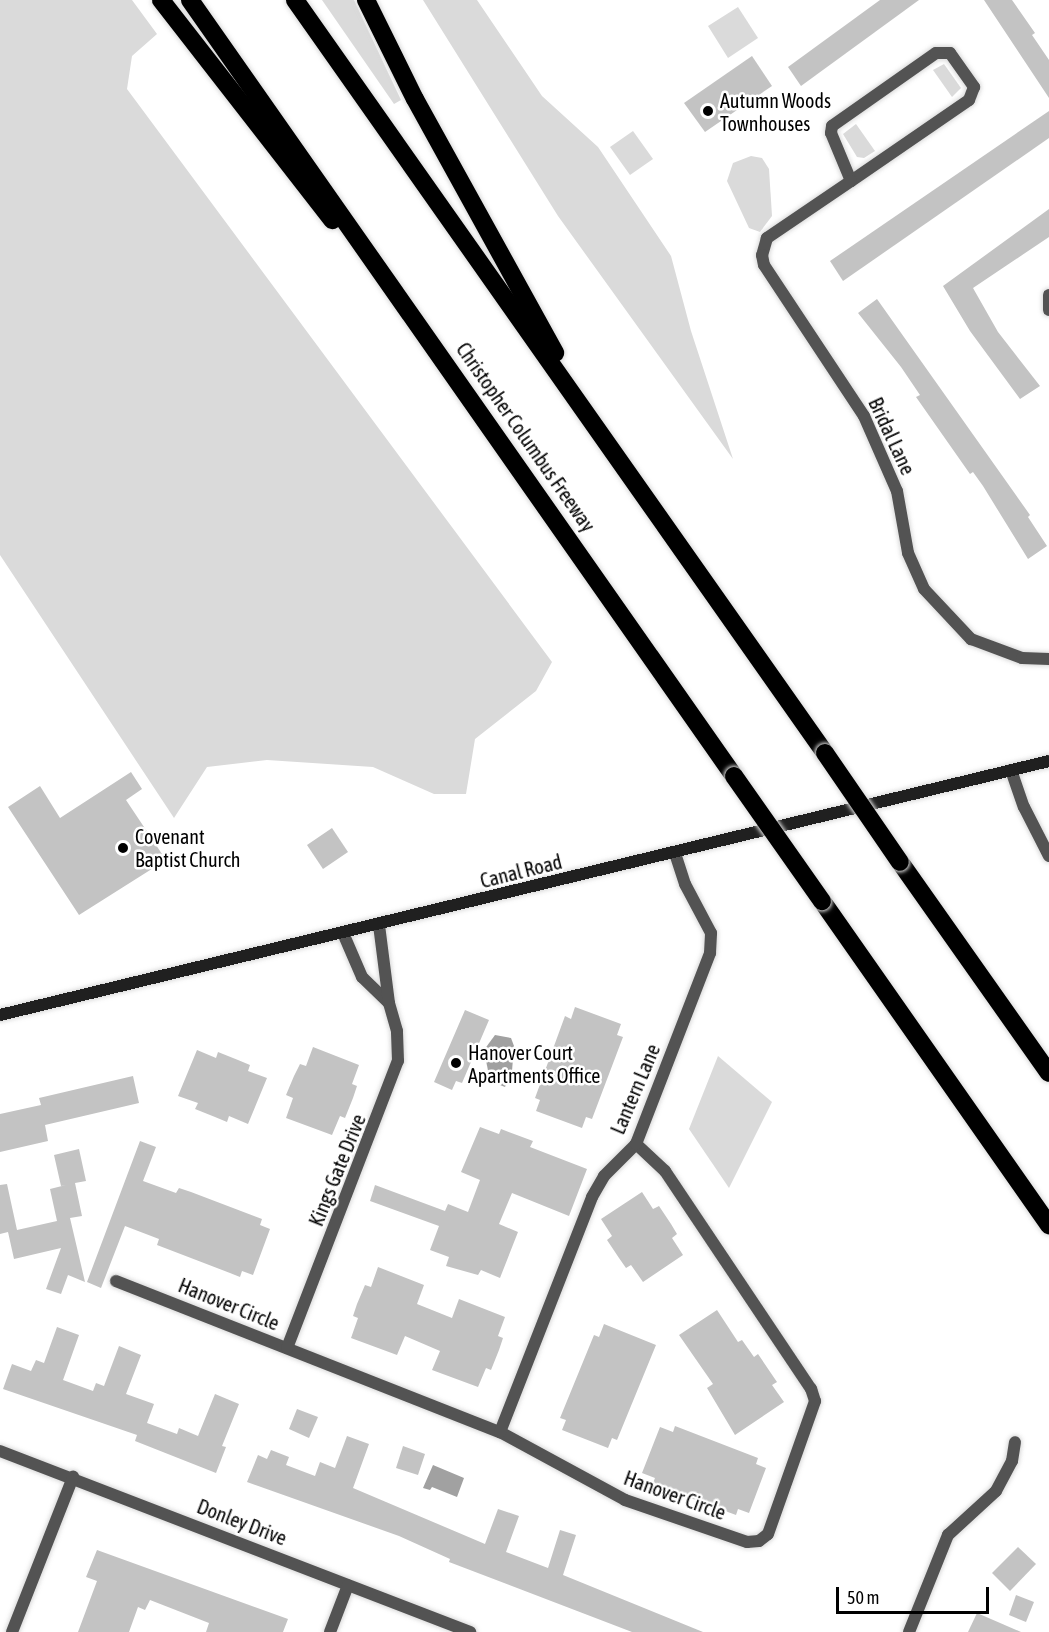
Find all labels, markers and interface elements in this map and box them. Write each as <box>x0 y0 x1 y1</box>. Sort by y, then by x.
place label: Autumn Woods Townhouses <box>720 88 831 135</box>
marker: Autumn Woods Townhouses <box>701 104 715 118</box>
street label: Christopher Columbus Freeway <box>451 338 601 536</box>
street label: Bridal Lane <box>864 393 920 479</box>
place label: Covenant Baptist Church <box>135 825 241 872</box>
marker: Covenant Baptist Church <box>116 841 130 855</box>
street label: Canal Road <box>478 849 564 893</box>
place label: Hanover Court Apartments Office <box>468 1040 600 1087</box>
street label: Lantern Lane <box>605 1040 665 1138</box>
marker: Hanover Court Apartments Office <box>449 1056 463 1070</box>
street label: Kings Gate Drive <box>304 1111 370 1229</box>
street label: Hanover Circle <box>175 1273 283 1335</box>
street label: Hanover Circle <box>621 1465 729 1525</box>
street label: Donley Drive <box>194 1494 290 1550</box>
scale bar <box>839 1575 992 1613</box>
text: 50 m <box>847 1587 879 1608</box>

